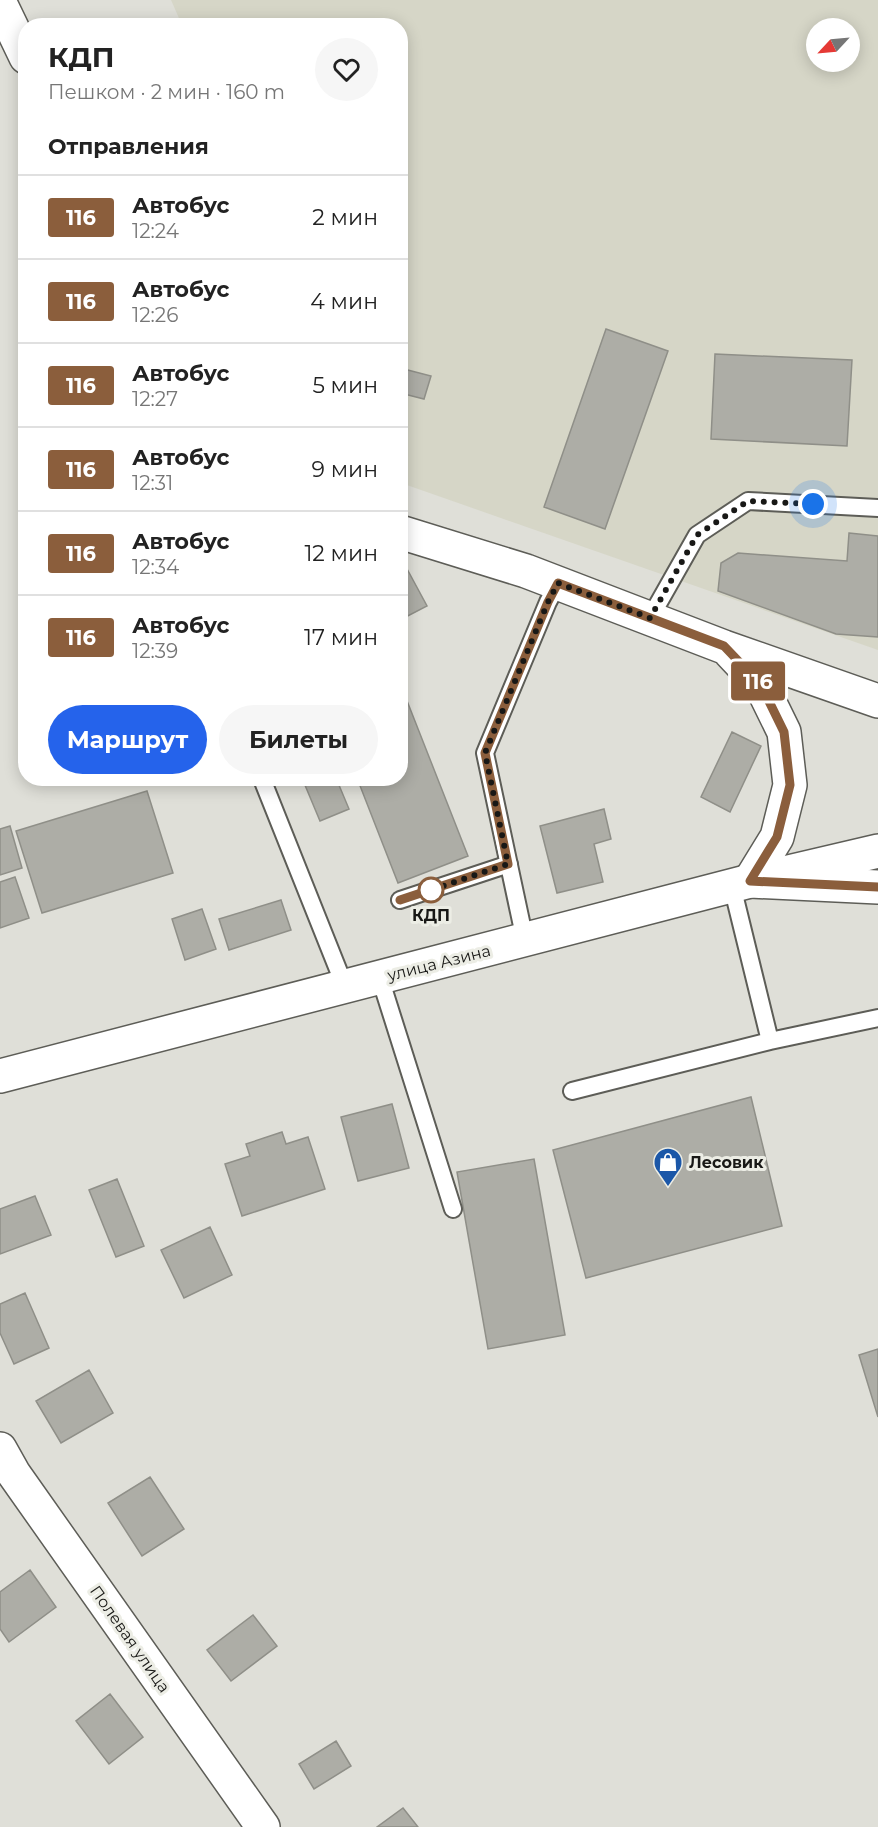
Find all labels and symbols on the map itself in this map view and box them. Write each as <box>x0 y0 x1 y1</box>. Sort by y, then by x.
north arrow <box>806 18 860 72</box>
your location <box>798 489 828 519</box>
line badge: 116 <box>724 662 792 700</box>
marker: КДП <box>418 877 444 903</box>
place label: КДП <box>412 906 450 925</box>
street label: улица Азина <box>384 941 493 985</box>
shop icon: Лесовик <box>652 1146 684 1188</box>
place label: Лесовик <box>689 1153 764 1172</box>
street label: Полевая улица <box>86 1582 174 1696</box>

